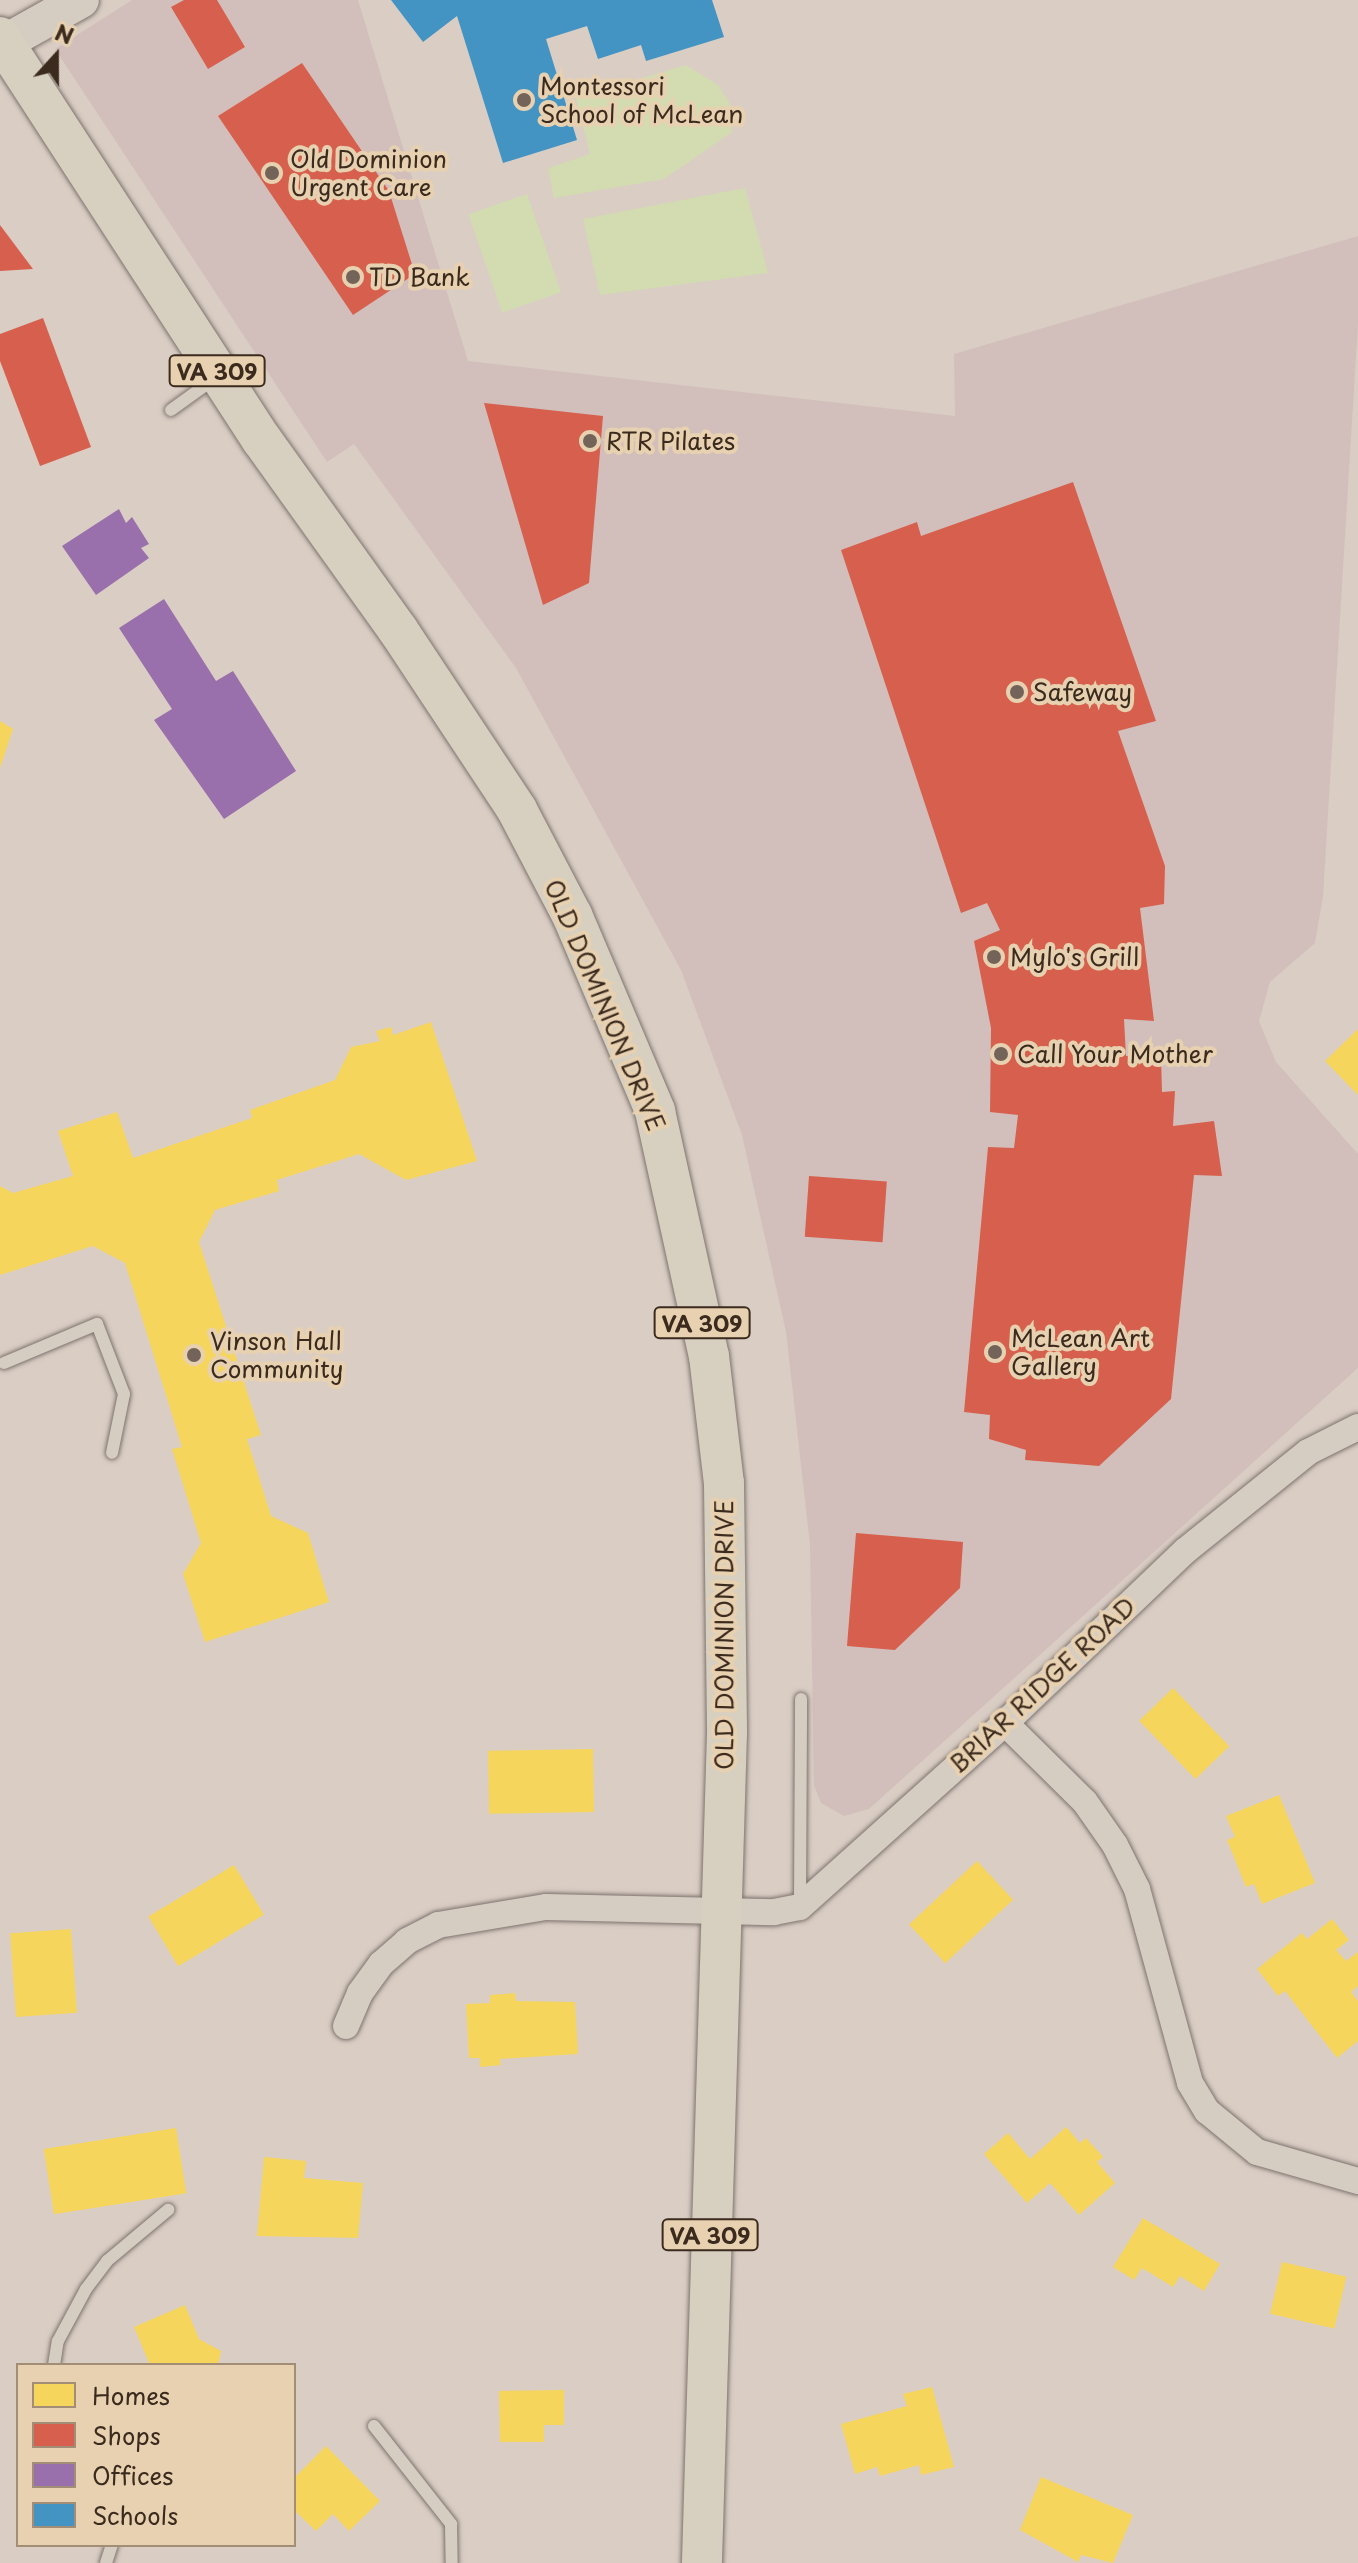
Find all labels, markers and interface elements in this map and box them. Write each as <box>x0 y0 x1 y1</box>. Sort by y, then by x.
text: N <box>51 15 79 52</box>
north arrow <box>16 16 96 96</box>
place label: Montessori School of McLean <box>540 72 745 128</box>
marker: Montessori School of McLean <box>515 91 533 109</box>
place label: Old Dominion Urgent Care <box>290 145 448 201</box>
marker: Old Dominion Urgent Care <box>261 162 283 184</box>
place label: TD Bank <box>369 263 473 291</box>
marker: TD Bank <box>344 268 362 286</box>
road number: VA 309 <box>167 353 267 389</box>
place label: RTR Pilates <box>606 427 738 455</box>
marker: RTR Pilates <box>581 432 599 450</box>
place label: Safeway <box>1033 678 1132 706</box>
marker: Safeway <box>1008 683 1026 701</box>
street label: OLD DOMINION DRIVE <box>538 873 672 1137</box>
place label: Mylo's Grill <box>1010 943 1139 971</box>
marker: Mylo's Grill <box>985 948 1003 966</box>
place label: Call Your Mother <box>1017 1040 1213 1068</box>
marker: Call Your Mother <box>992 1045 1010 1063</box>
road number: VA 309 <box>652 1305 752 1341</box>
place label: McLean Art Gallery <box>1011 1324 1150 1380</box>
place label: Vinson Hall Community <box>210 1327 343 1383</box>
marker: McLean Art Gallery <box>986 1343 1004 1361</box>
marker: Vinson Hall Community <box>185 1346 203 1364</box>
street label: OLD DOMINION DRIVE <box>710 1497 738 1773</box>
street label: BRIAR RIDGE ROAD <box>944 1592 1140 1778</box>
road number: VA 309 <box>660 2217 760 2253</box>
legend <box>16 2363 296 2547</box>
text: Homes <box>92 2377 170 2413</box>
text: Shops <box>92 2417 161 2453</box>
text: Offices <box>92 2457 173 2493</box>
text: Schools <box>92 2497 178 2533</box>

